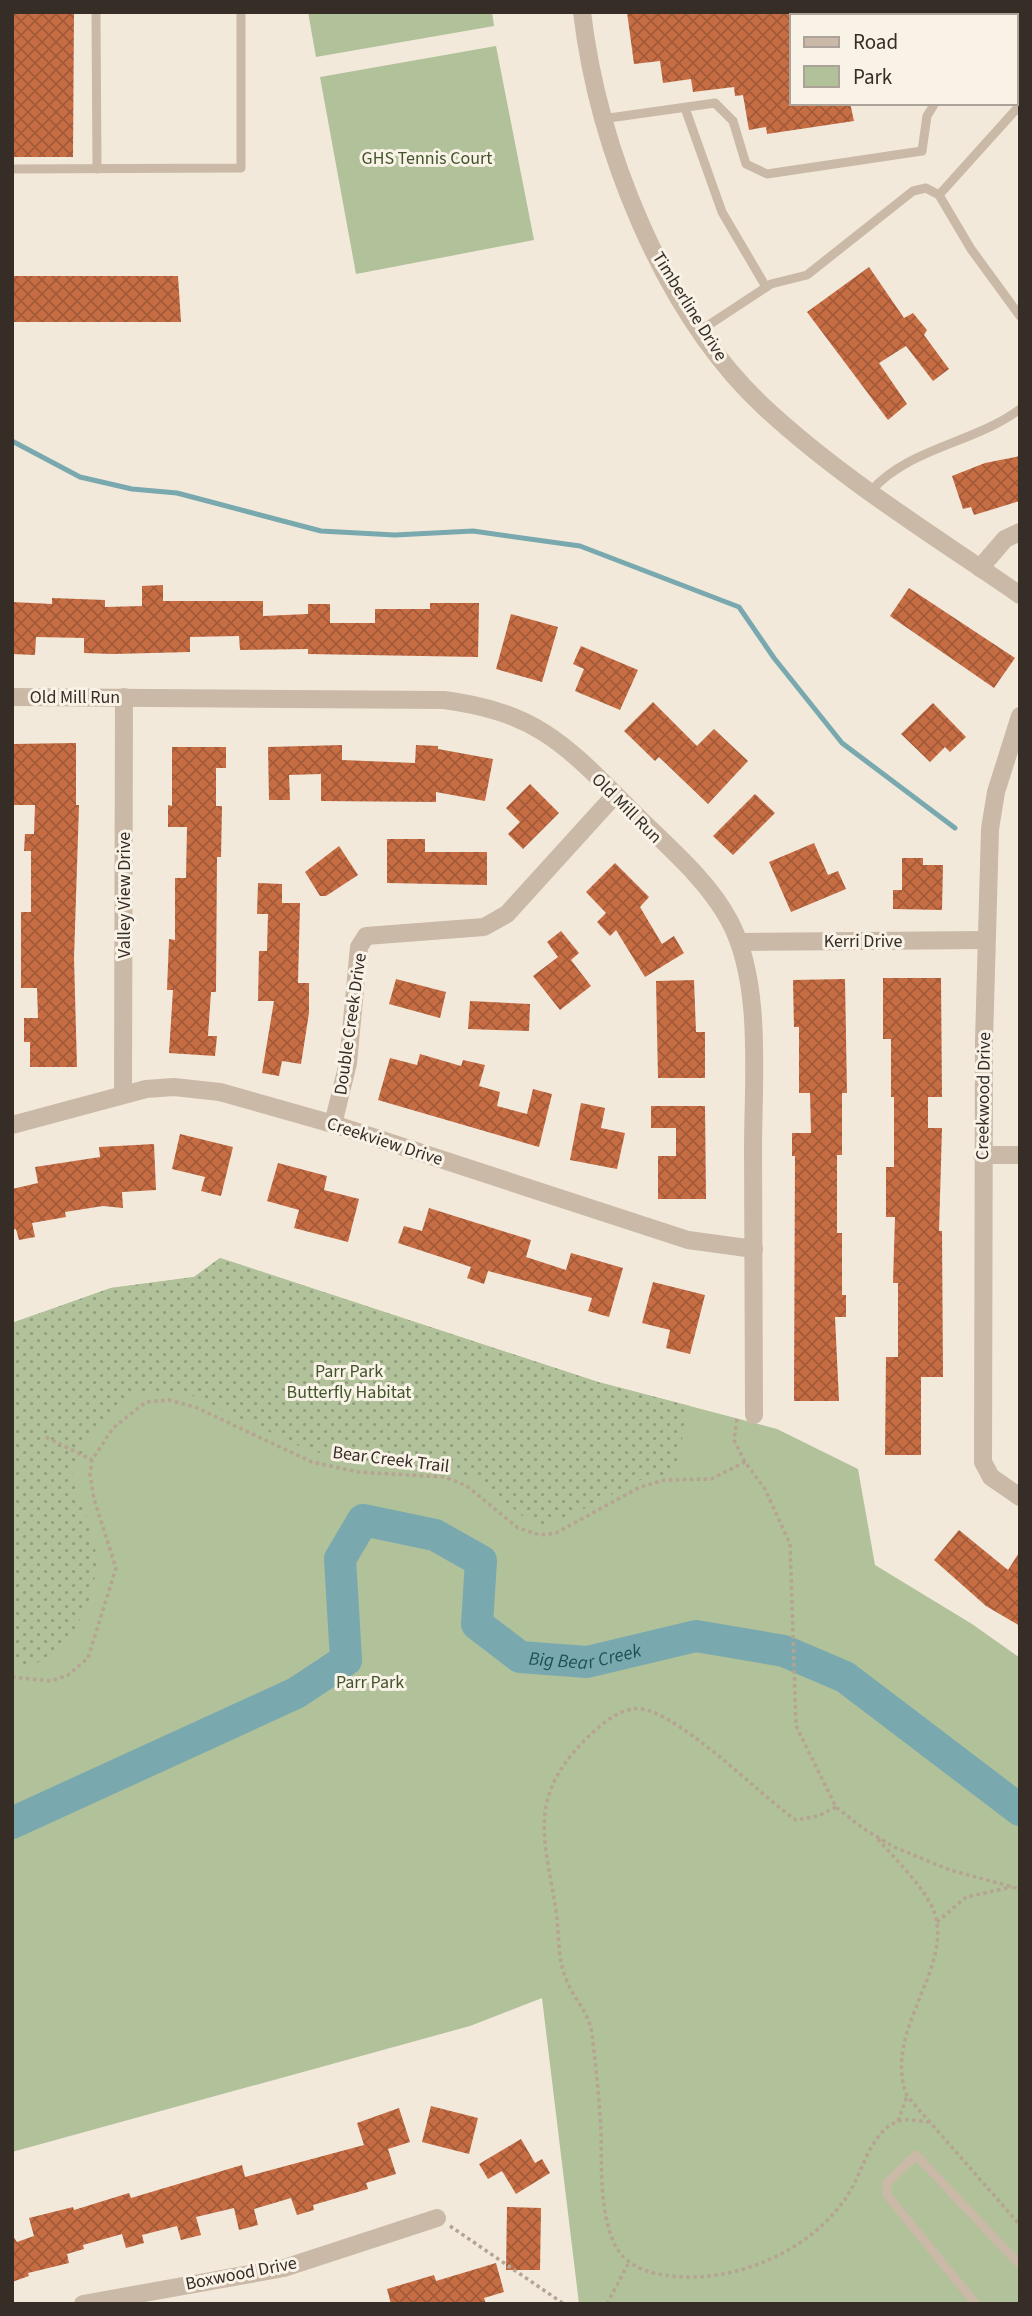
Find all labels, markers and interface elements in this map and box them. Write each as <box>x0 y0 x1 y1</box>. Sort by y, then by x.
legend <box>790 14 1018 105</box>
text: Road <box>853 27 898 57</box>
text: Park <box>853 62 893 92</box>
park label: GHS Tennis Court <box>362 146 492 171</box>
street label: Timberline Drive <box>646 247 733 366</box>
street label: Old Mill Run <box>30 685 120 710</box>
street label: Old Mill Run <box>586 768 667 849</box>
street label: Valley View Drive <box>112 832 137 958</box>
street label: Kerri Drive <box>824 929 902 954</box>
street label: Double Creek Drive <box>328 951 373 1097</box>
street label: Creekwood Drive <box>970 1032 997 1160</box>
street label: Creekview Drive <box>324 1111 446 1172</box>
park label: Parr Park Butterfly Habitat <box>287 1359 411 1405</box>
street label: Bear Creek Trail <box>331 1440 451 1479</box>
water label: Big Bear Creek <box>528 1637 645 1677</box>
park label: Parr Park <box>336 1670 404 1695</box>
street label: Boxwood Drive <box>183 2250 299 2297</box>

